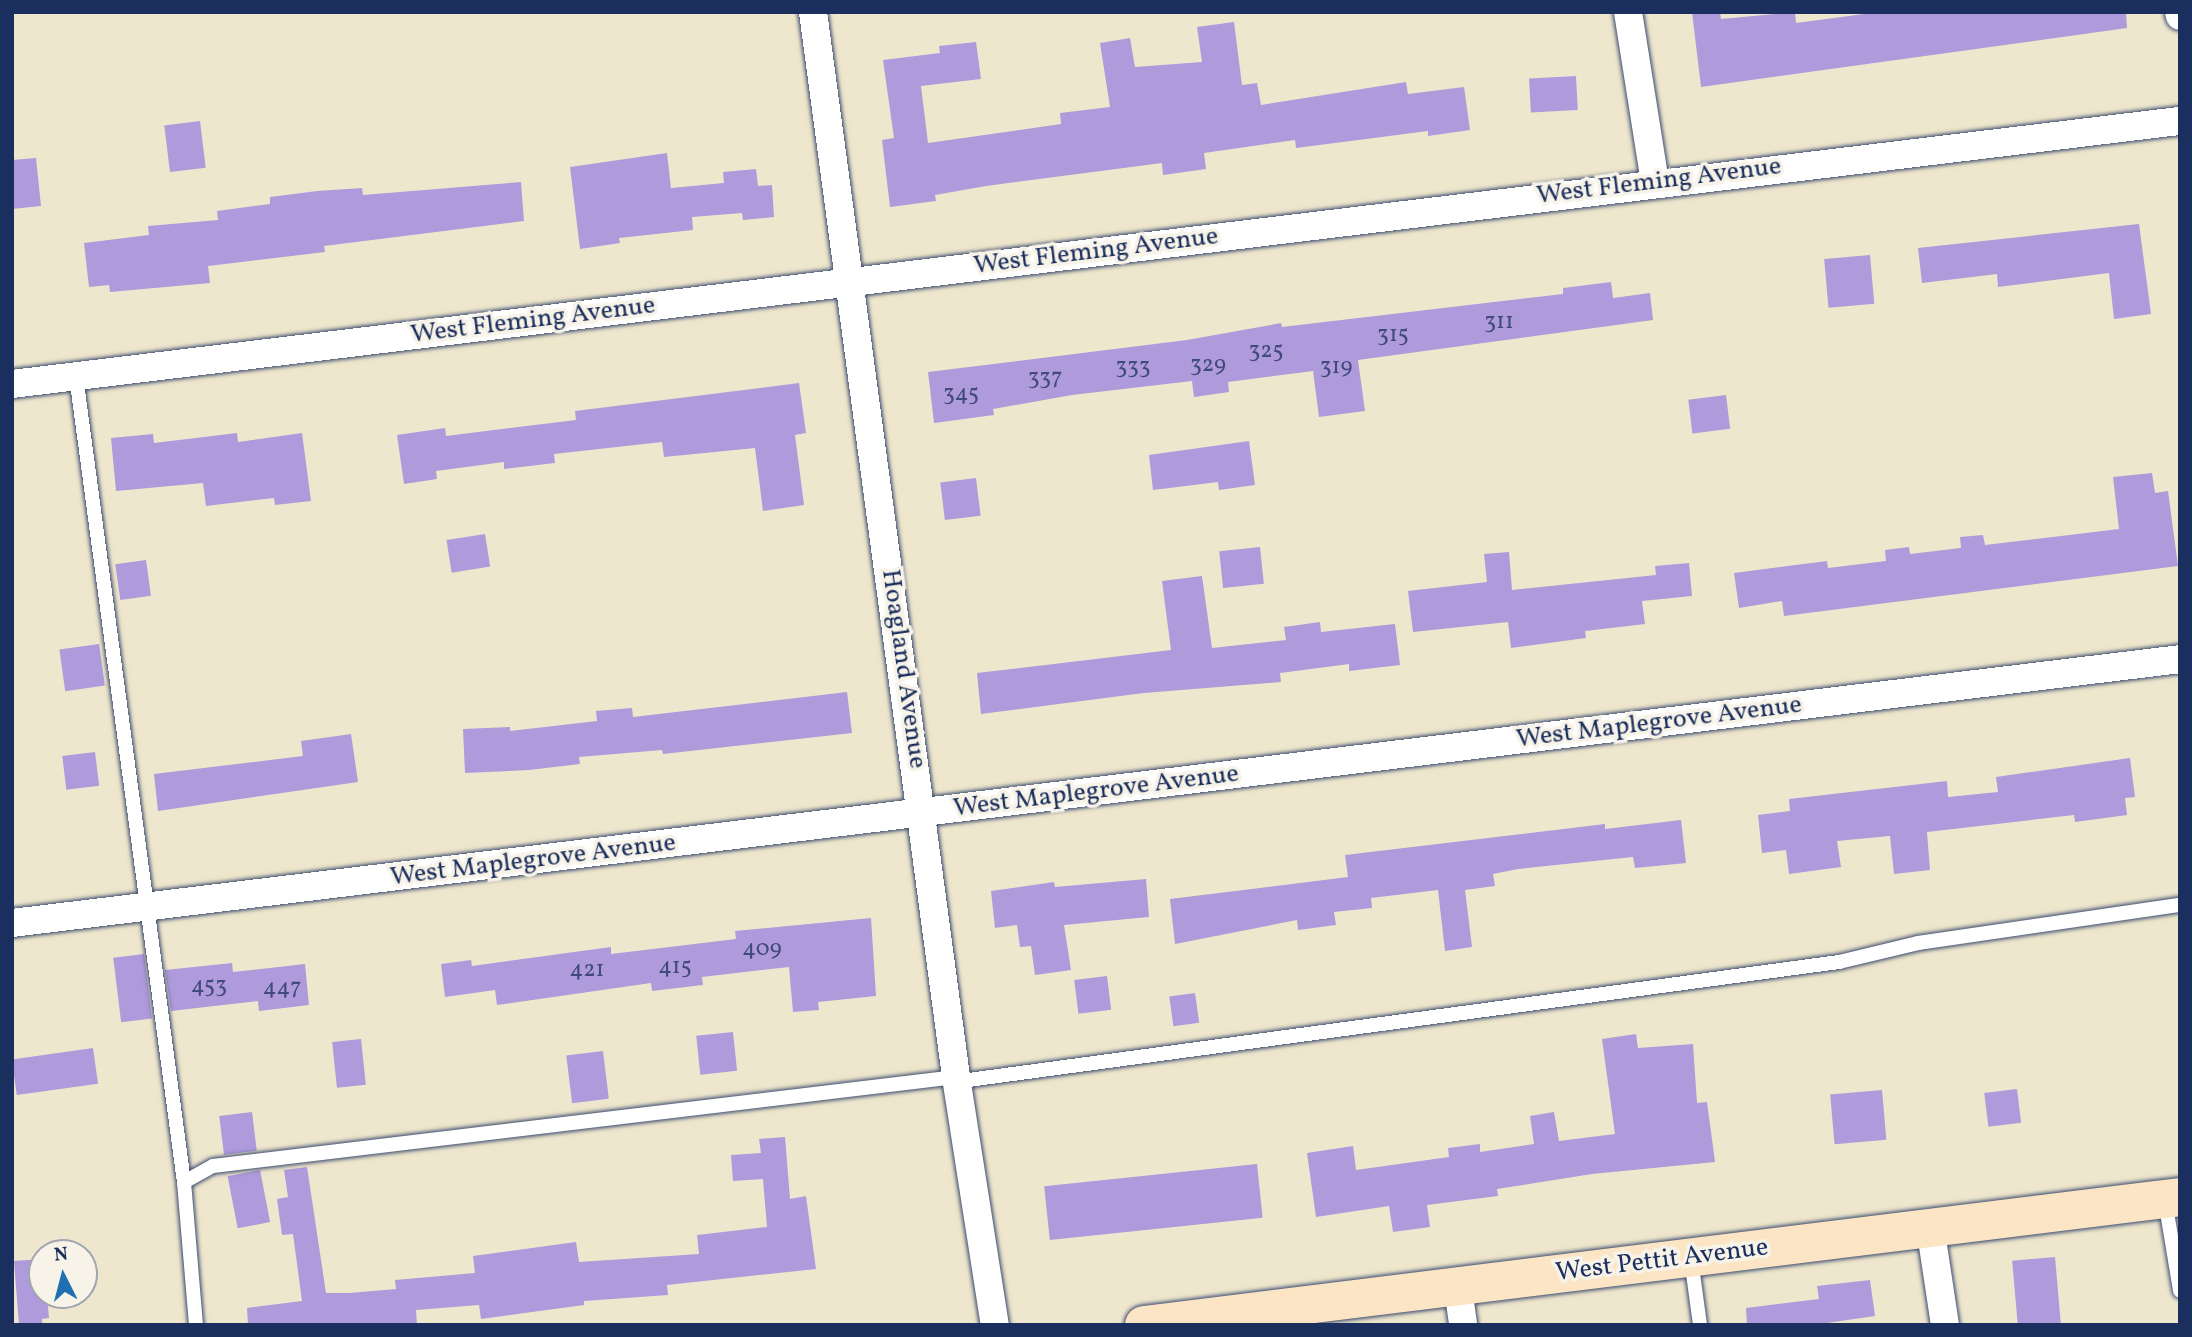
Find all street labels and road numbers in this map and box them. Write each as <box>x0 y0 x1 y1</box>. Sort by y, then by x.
street label: West Fleming Avenue <box>1535 152 1783 212</box>
street label: West Fleming Avenue <box>972 222 1220 282</box>
street label: West Fleming Avenue <box>409 291 657 351</box>
street label: Hoagland Avenue <box>874 567 932 771</box>
street label: West Maplegrove Avenue <box>1514 690 1804 756</box>
street label: West Maplegrove Avenue <box>951 759 1241 825</box>
street label: West Maplegrove Avenue <box>388 828 678 894</box>
street label: West Pettit Avenue <box>1554 1232 1770 1290</box>

